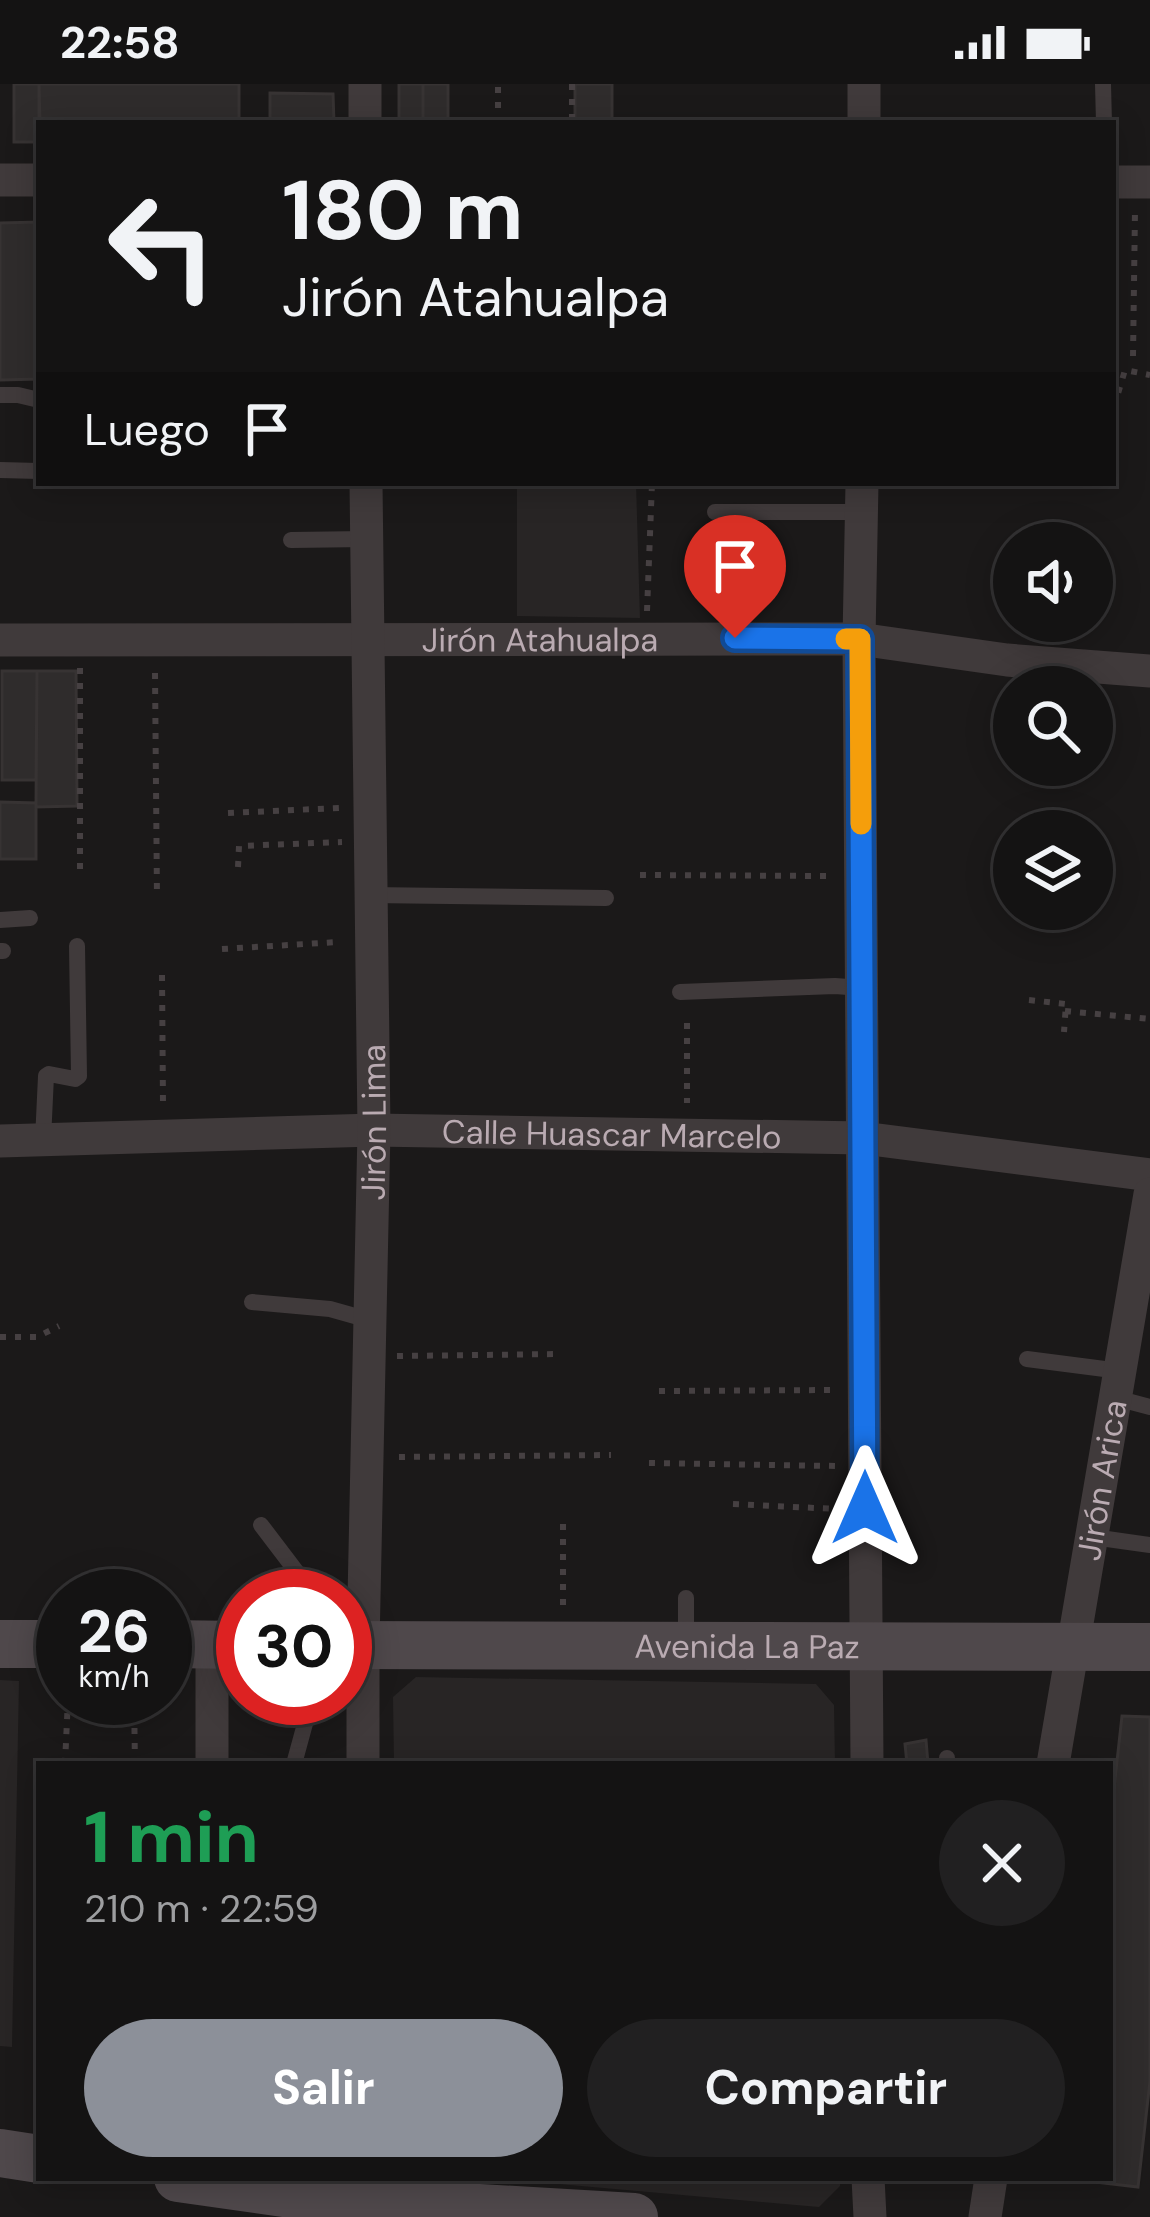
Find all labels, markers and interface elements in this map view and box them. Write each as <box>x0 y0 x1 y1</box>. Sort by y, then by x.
text: 22:58 <box>60 13 180 72</box>
text: 180 m <box>282 156 524 265</box>
icon: left <box>84 168 240 324</box>
text: Jirón Atahualpa <box>282 262 669 333</box>
icon: arrive <box>234 396 300 462</box>
text: Luego <box>84 400 210 459</box>
pin <box>684 515 786 638</box>
map controls <box>993 522 1113 930</box>
button: sound <box>993 522 1113 642</box>
icon: arrive <box>702 533 768 599</box>
street label: Jirón Atahualpa <box>422 618 658 662</box>
button: search <box>993 666 1113 786</box>
button: layers <box>993 810 1113 930</box>
street label: Jirón Lima <box>352 1044 396 1201</box>
street label: Calle Huascar Marcelo <box>442 1110 782 1159</box>
street label: Jirón Arica <box>1067 1397 1137 1564</box>
position arrow <box>802 1445 928 1571</box>
speed limit sign: 30 <box>216 1569 372 1725</box>
text: 26 <box>78 1592 150 1671</box>
street label: Avenida La Paz <box>634 1625 860 1668</box>
text: km/h <box>79 1657 149 1696</box>
text: 1 min <box>84 1791 259 1884</box>
button: close <box>939 1800 1065 1926</box>
text: 210 m · 22:59 <box>84 1883 319 1934</box>
button: Salir <box>84 2019 563 2157</box>
button: Compartir <box>587 2019 1065 2157</box>

